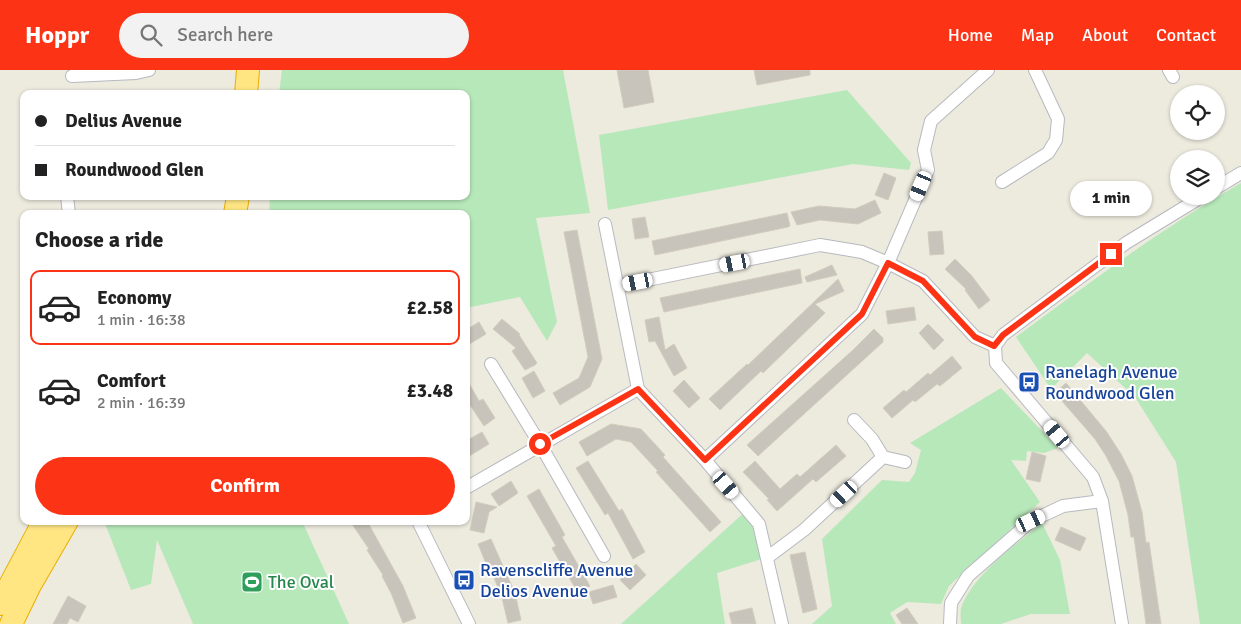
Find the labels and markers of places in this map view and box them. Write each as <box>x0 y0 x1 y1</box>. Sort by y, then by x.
place label: Ranelagh Avenue Roundwood Glen <box>1045 361 1178 404</box>
bus stop icon: Ranelagh Avenue Roundwood Glen <box>1017 370 1041 394</box>
place label: Ravenscliffe Avenue Delios Avenue <box>480 559 633 602</box>
bus stop icon: Ravenscliffe Avenue Delios Avenue <box>452 568 476 592</box>
sports icon: The Oval <box>240 570 264 594</box>
place label: The Oval <box>268 571 334 593</box>

